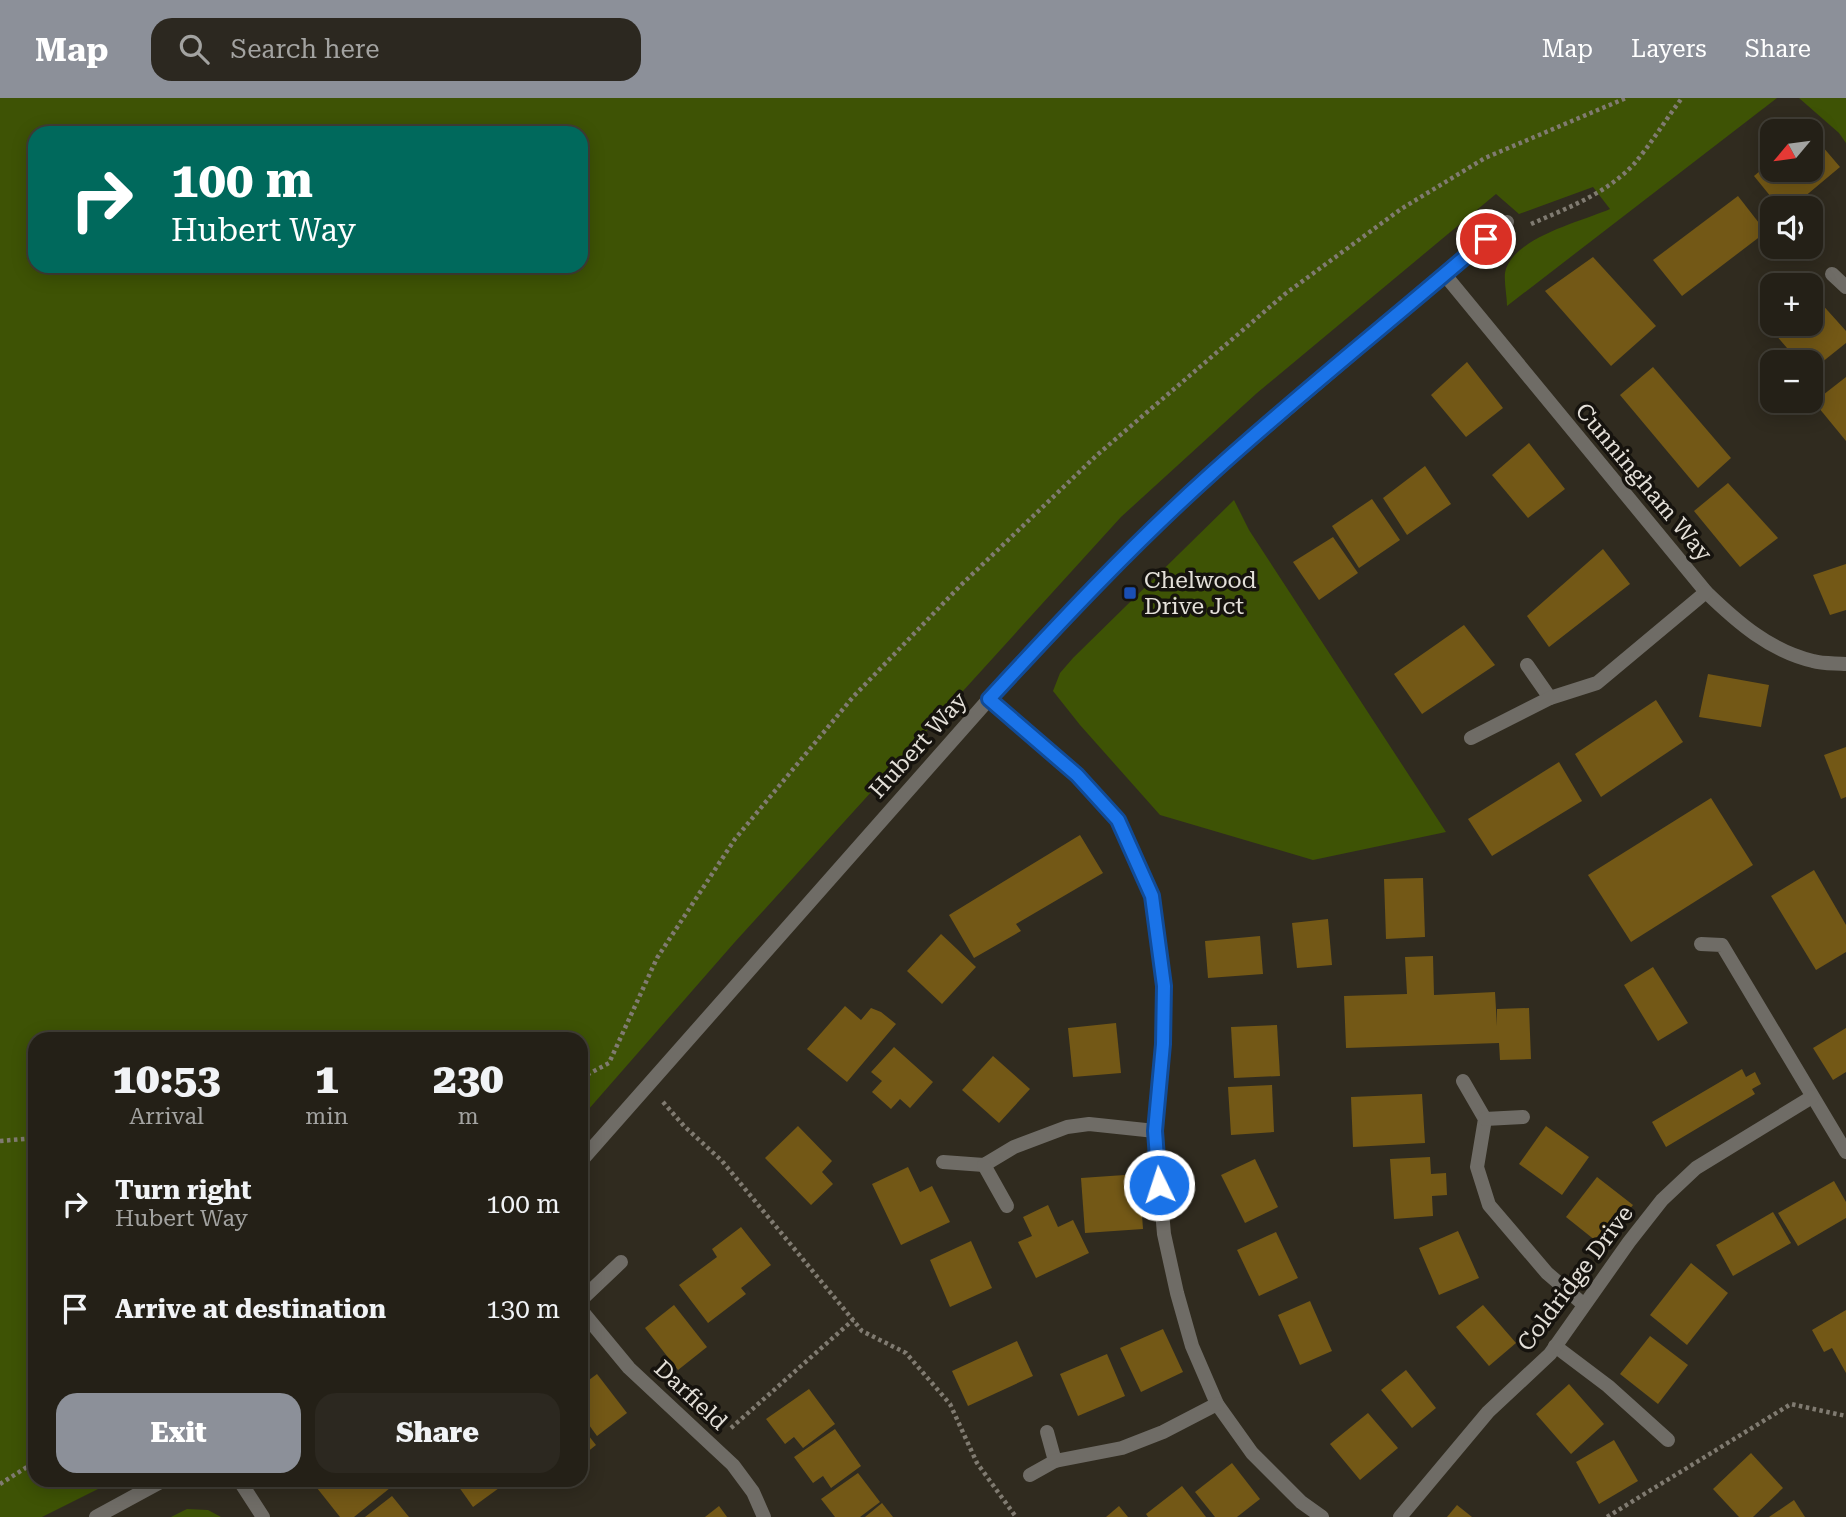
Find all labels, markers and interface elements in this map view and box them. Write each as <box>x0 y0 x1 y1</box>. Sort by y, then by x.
search box <box>151 18 641 81</box>
text: Map <box>35 30 109 69</box>
icon: search <box>175 30 213 68</box>
text: Search here <box>231 34 380 64</box>
text: Map <box>1542 35 1593 63</box>
text: Layers <box>1631 35 1707 63</box>
text: Share <box>1745 35 1811 63</box>
north arrow <box>1760 119 1824 182</box>
map controls <box>1760 119 1823 413</box>
text: 100 m <box>171 152 313 209</box>
icon: right <box>56 154 147 245</box>
button: sound <box>1760 196 1823 259</box>
pin <box>1456 209 1516 269</box>
text: Hubert Way <box>171 211 356 249</box>
icon: arrive <box>1467 220 1505 258</box>
button: + <box>1760 273 1823 336</box>
button: − <box>1760 350 1823 413</box>
street label: Cunningham Way <box>1570 398 1718 567</box>
place label: Chelwood Drive Jct <box>1144 567 1257 620</box>
marker: Chelwood Drive Jct <box>1122 585 1138 601</box>
street label: Hubert Way <box>864 687 973 804</box>
text: 10:53 <box>113 1054 221 1103</box>
text: 1 <box>315 1054 339 1103</box>
text: 230 <box>433 1054 503 1103</box>
text: Arrival <box>129 1103 204 1130</box>
text: min <box>305 1103 348 1130</box>
text: m <box>458 1103 479 1130</box>
position arrow <box>1122 1148 1196 1222</box>
text: Turn right <box>115 1175 251 1205</box>
icon: right <box>56 1185 94 1223</box>
text: 100 m <box>486 1189 560 1219</box>
street label: Coldridge Drive <box>1512 1200 1639 1356</box>
text: Hubert Way <box>115 1205 248 1232</box>
icon: arrive <box>56 1290 94 1328</box>
text: Arrive at destination <box>115 1294 386 1324</box>
text: 130 m <box>486 1294 560 1324</box>
street label: Darfield <box>649 1355 733 1436</box>
button: Exit <box>56 1393 301 1473</box>
button: Share <box>315 1393 560 1473</box>

